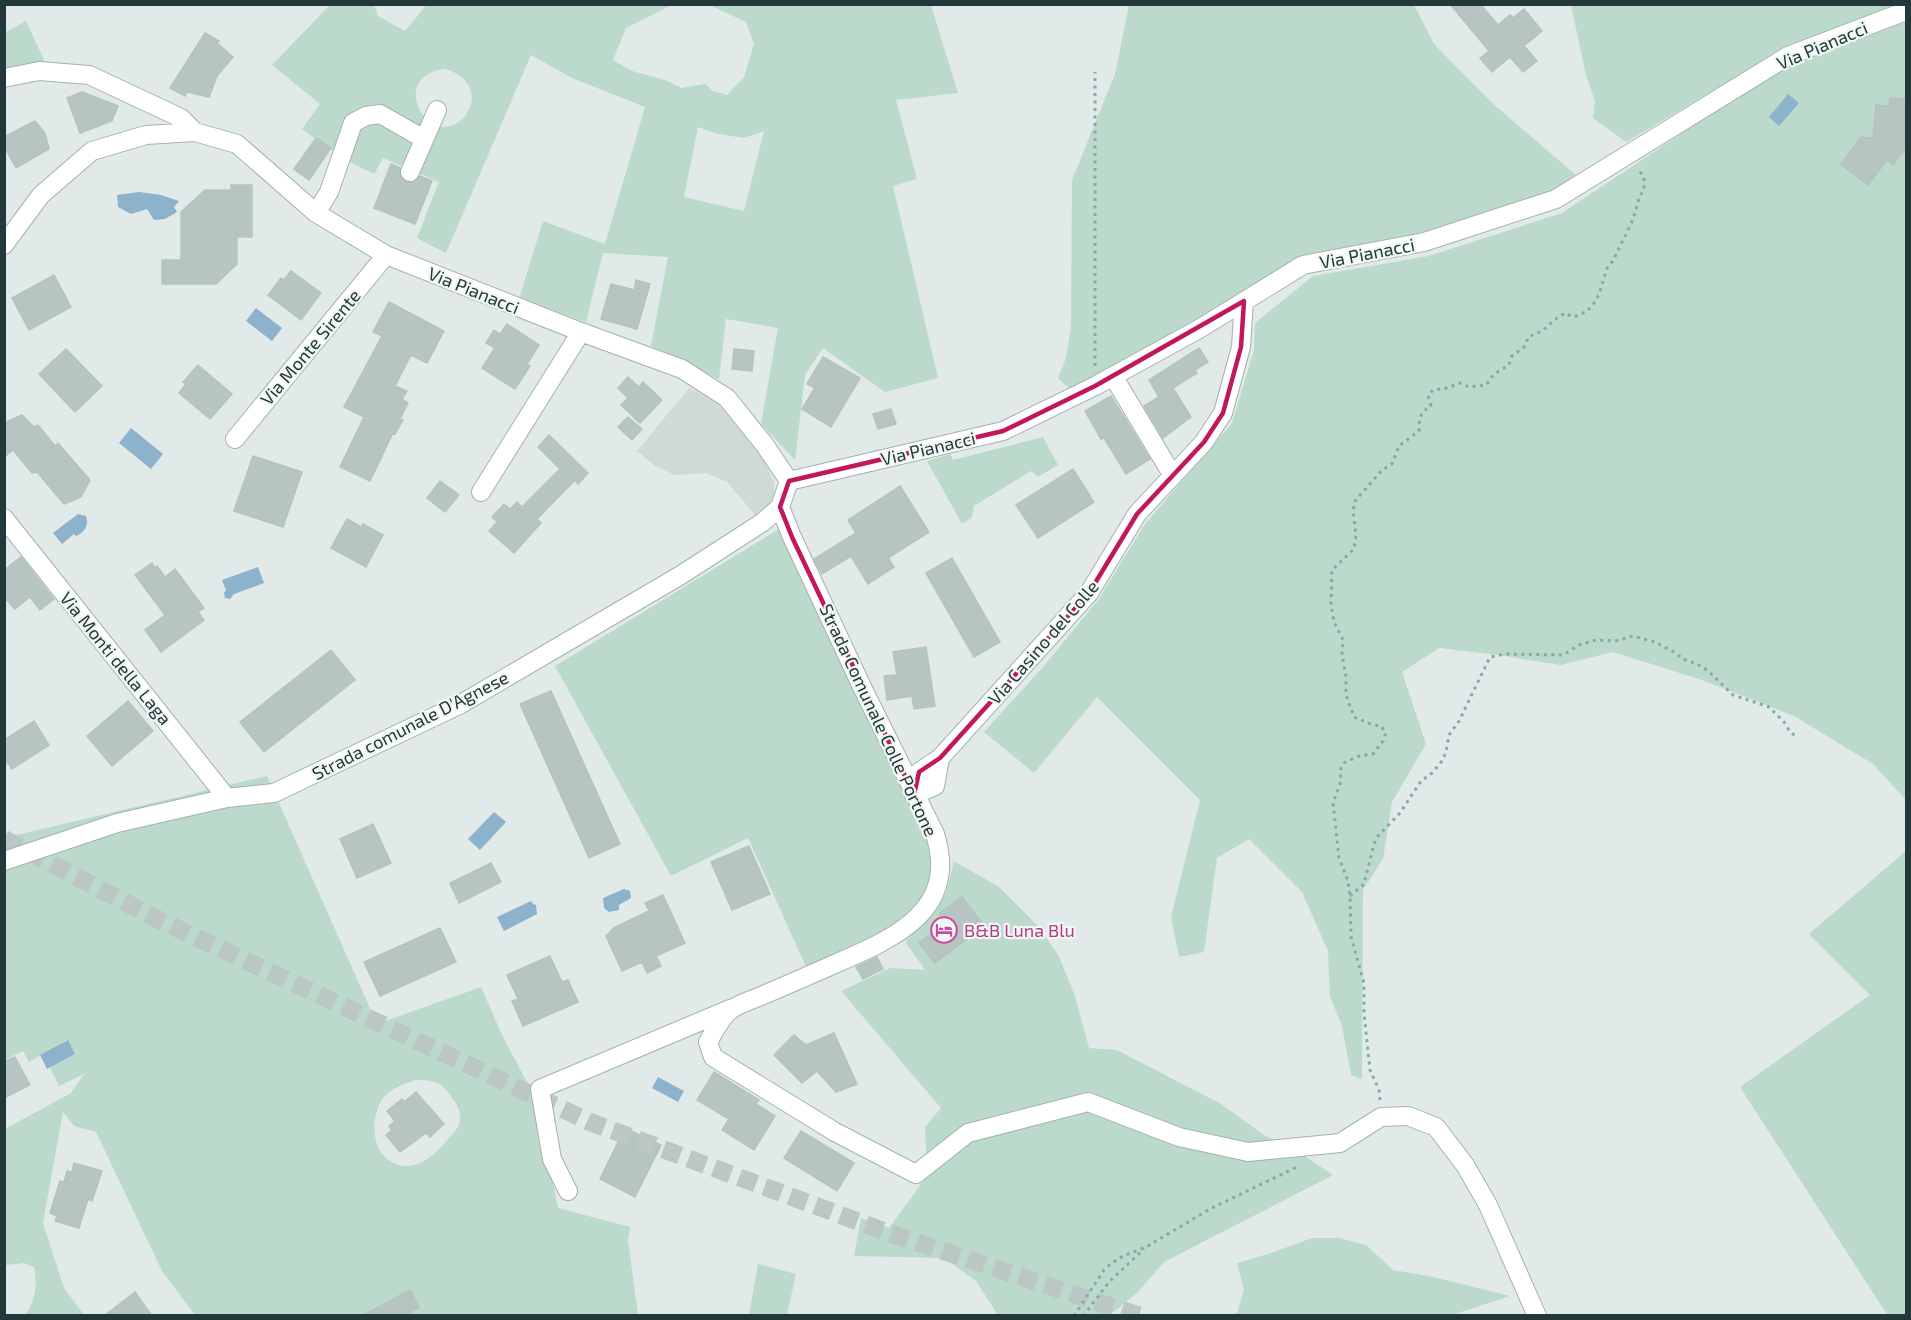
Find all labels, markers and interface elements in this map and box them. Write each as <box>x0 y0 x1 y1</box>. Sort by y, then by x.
street label: Via Pianacci <box>1773 16 1871 74</box>
street label: Via Pianacci <box>1318 233 1416 273</box>
street label: Via Pianacci <box>425 262 523 318</box>
street label: Via Monte Sirente <box>255 285 365 409</box>
street label: Via Pianacci <box>878 426 978 470</box>
street label: Via Casino del Colle <box>983 575 1103 709</box>
street label: Via Monti della Laga <box>56 587 176 729</box>
street label: Strada Comunale Colle Portone <box>815 600 943 840</box>
street label: Strada comunale D'Agnese <box>308 666 512 784</box>
hotel icon: B&B Luna Blu <box>929 915 959 945</box>
place label: B&B Luna Blu <box>964 919 1075 941</box>

